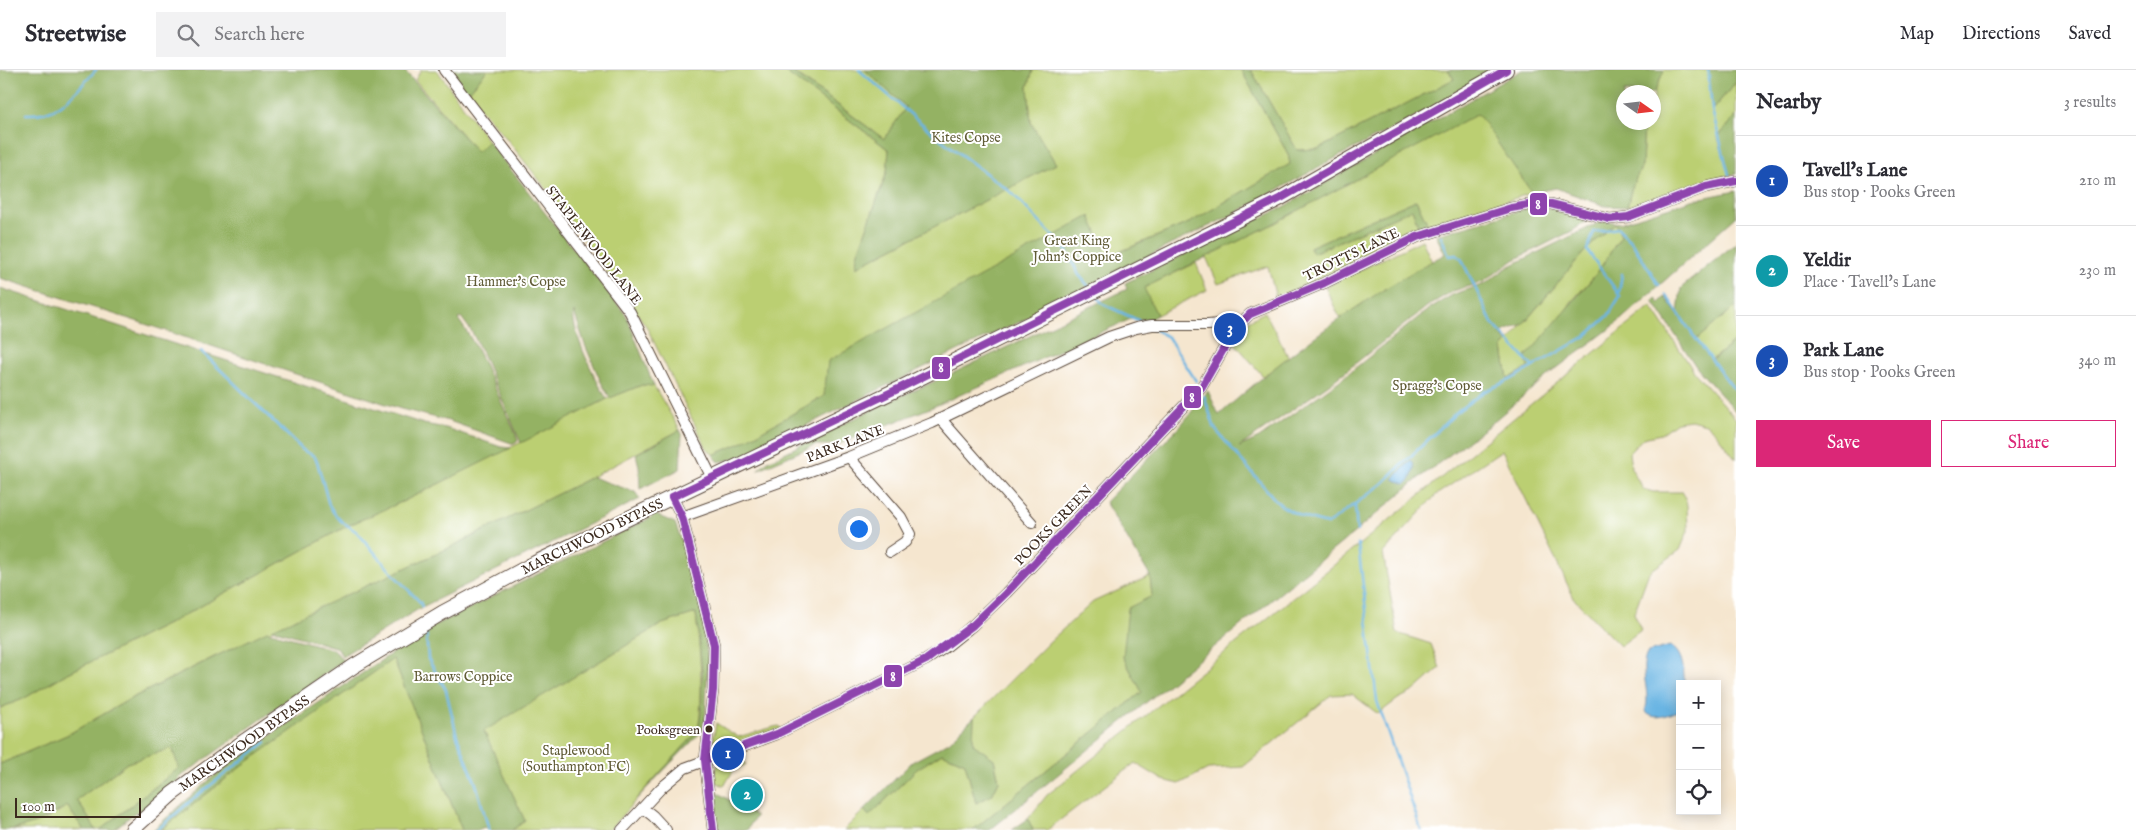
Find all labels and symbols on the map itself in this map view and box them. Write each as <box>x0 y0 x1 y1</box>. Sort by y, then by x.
north arrow <box>1616 85 1661 130</box>
park label: Kites Copse <box>931 129 1001 147</box>
street label: STAPLEWOOD LANE <box>541 183 645 309</box>
line badge: 8 <box>1529 192 1548 216</box>
text: 8 <box>1535 196 1541 214</box>
street label: TROTTS LANE <box>1301 224 1402 286</box>
park label: Great King John's Coppice <box>1031 232 1122 266</box>
park label: Hammer's Copse <box>466 273 566 291</box>
pin: 3 <box>1214 310 1246 348</box>
line badge: 8 <box>931 356 951 380</box>
text: 8 <box>938 359 944 377</box>
park label: Spragg's Copse <box>1392 377 1482 395</box>
line badge: 8 <box>1183 385 1202 409</box>
text: 8 <box>1189 389 1195 407</box>
street label: PARK LANE <box>804 421 887 467</box>
street label: POOKS GREEN <box>1011 482 1097 570</box>
street label: MARCHWOOD BYPASS <box>518 495 666 579</box>
your location <box>846 516 872 542</box>
line badge: 8 <box>883 664 903 688</box>
park label: Barrows Coppice <box>414 668 513 686</box>
text: 8 <box>890 668 896 686</box>
street label: MARCHWOOD BYPASS <box>176 692 314 796</box>
place label: Pooksgreen <box>637 722 700 739</box>
marker: Pooksgreen <box>704 724 714 734</box>
pin: 1 <box>712 735 744 773</box>
park label: Staplewood (Southampton FC) <box>522 742 630 776</box>
pin: 2 <box>731 776 763 814</box>
scale bar <box>15 795 141 818</box>

